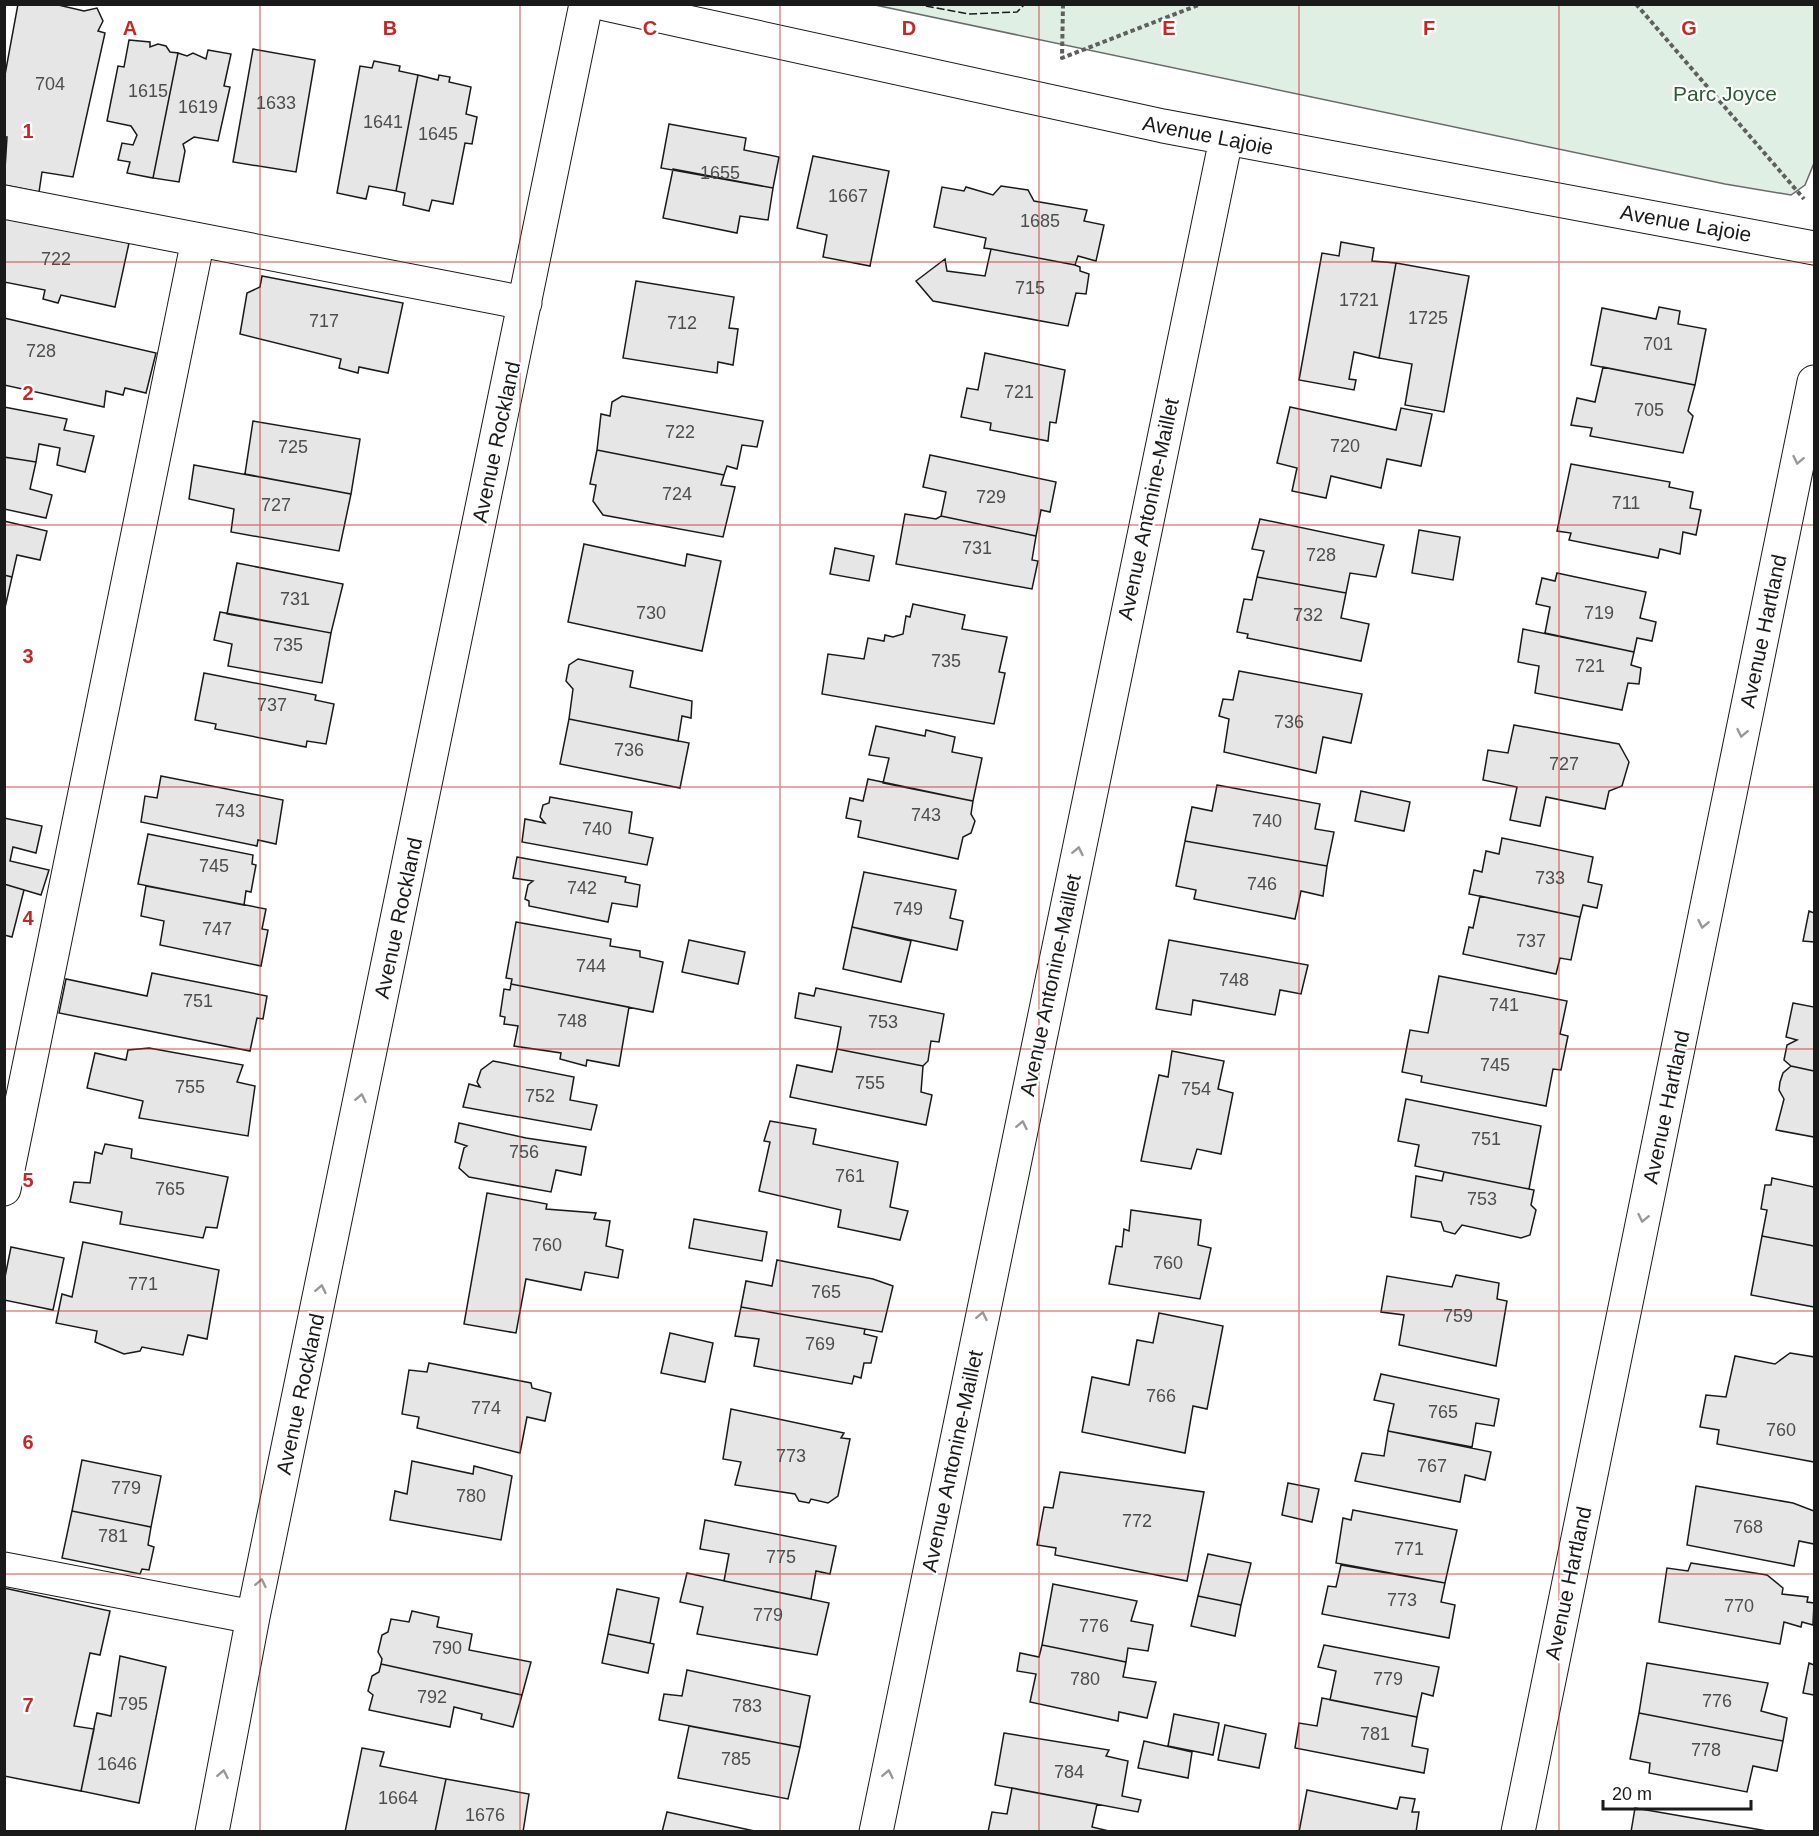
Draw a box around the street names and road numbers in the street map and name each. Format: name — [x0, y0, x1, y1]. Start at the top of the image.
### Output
street label: Avenue Lajoie — [1141, 111, 1275, 159]
street label: Avenue Lajoie — [1619, 200, 1753, 246]
street label: Avenue Rockland — [468, 359, 524, 525]
street label: Avenue Antonine-Maillet — [1113, 396, 1183, 622]
street label: Avenue Hartland — [1736, 552, 1790, 710]
street label: Avenue Rockland — [370, 835, 426, 1001]
street label: Avenue Antonine-Maillet — [1015, 872, 1085, 1098]
street label: Avenue Hartland — [1639, 1028, 1693, 1186]
street label: Avenue Rockland — [272, 1311, 328, 1477]
street label: Avenue Antonine-Maillet — [917, 1348, 987, 1574]
street label: Avenue Hartland — [1541, 1504, 1595, 1662]

